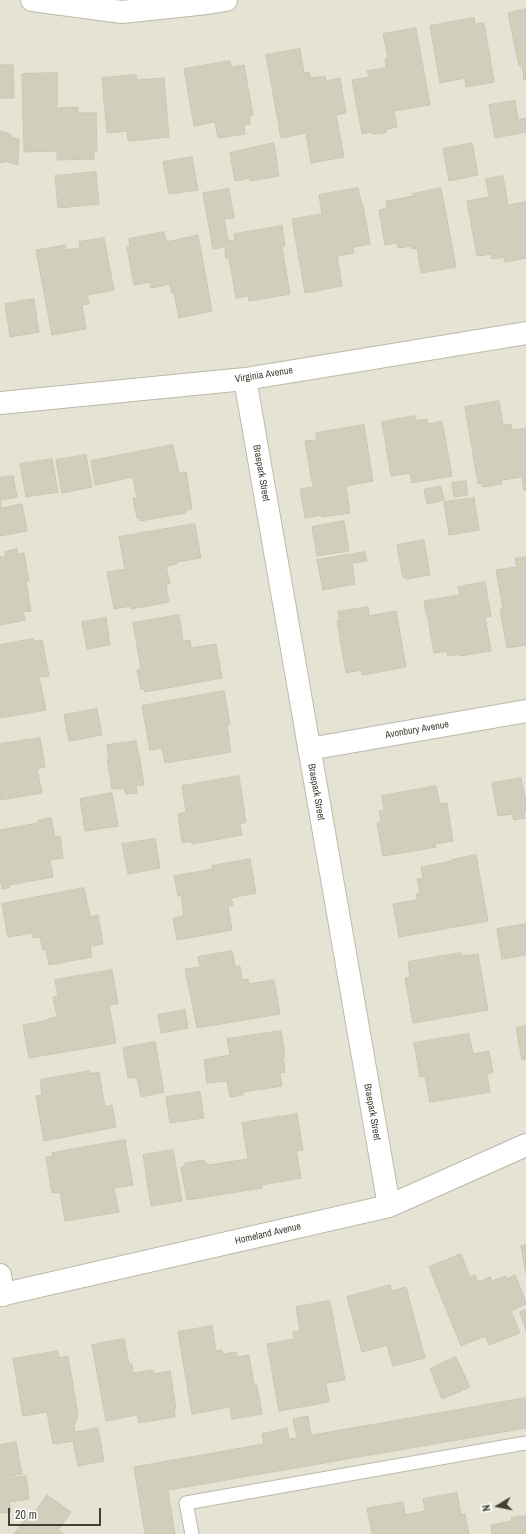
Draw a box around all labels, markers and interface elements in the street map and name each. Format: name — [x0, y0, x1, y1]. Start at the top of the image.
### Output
street label: Virginia Avenue — [234, 364, 294, 386]
street label: Braepark Street — [250, 444, 272, 502]
street label: Avonbury Avenue — [384, 718, 450, 742]
street label: Braepark Street — [305, 763, 327, 821]
street label: Braepark Street — [361, 1083, 383, 1141]
street label: Homeland Avenue — [234, 1221, 302, 1247]
north arrow — [478, 1486, 518, 1526]
scale bar — [10, 1500, 103, 1526]
text: N — [479, 1504, 494, 1513]
text: 20 m — [15, 1507, 37, 1523]

